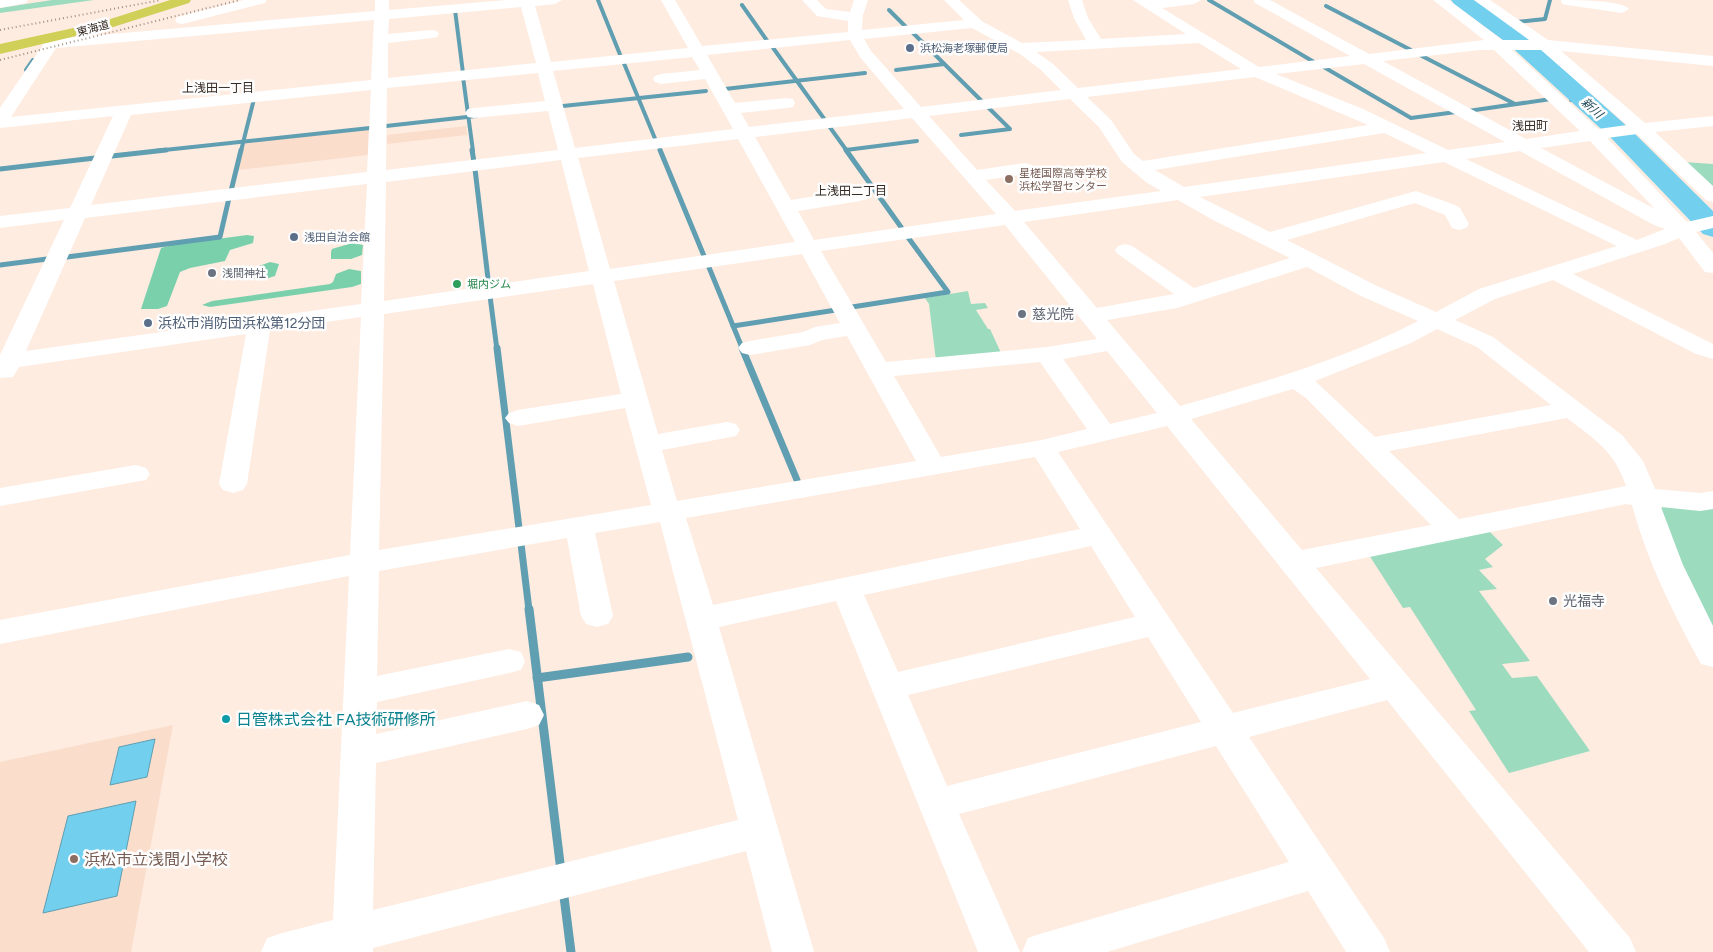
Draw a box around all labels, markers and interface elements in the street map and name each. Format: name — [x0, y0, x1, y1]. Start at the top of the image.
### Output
street label: 東海道 — [76, 18, 111, 39]
marker: 浜松海老塚郵便局 — [904, 42, 916, 54]
place label: 浜松海老塚郵便局 — [920, 42, 1008, 55]
district label: 上浅田一丁目 — [182, 81, 254, 95]
water label: 新川 — [1578, 95, 1607, 123]
district label: 浅田町 — [1512, 119, 1548, 133]
place label: 星槎国際高等学校 浜松学習センター — [1019, 167, 1107, 193]
marker: 星槎国際高等学校 浜松学習センター — [1003, 173, 1015, 185]
district label: 上浅田二丁目 — [815, 184, 887, 198]
marker: 浅田自治会館 — [288, 231, 300, 243]
place label: 浅田自治会館 — [304, 231, 370, 244]
marker: 浅間神社 — [206, 267, 218, 279]
place label: 浅間神社 — [222, 267, 266, 280]
marker: 堀内ジム — [451, 278, 463, 290]
place label: 堀内ジム — [467, 278, 511, 291]
place label: 慈光院 — [1032, 306, 1074, 323]
marker: 慈光院 — [1016, 308, 1028, 320]
place label: 浜松市消防団浜松第12分団 — [158, 315, 326, 332]
marker: 浜松市消防団浜松第12分団 — [142, 317, 154, 329]
place label: 光福寺 — [1563, 593, 1605, 610]
marker: 光福寺 — [1547, 595, 1559, 607]
place label: 日管株式会社 FA技術研修所 — [236, 710, 435, 729]
marker: 日管株式会社 FA技術研修所 — [220, 713, 232, 725]
place label: 浜松市立浅間小学校 — [84, 850, 228, 869]
marker: 浜松市立浅間小学校 — [68, 853, 80, 865]

